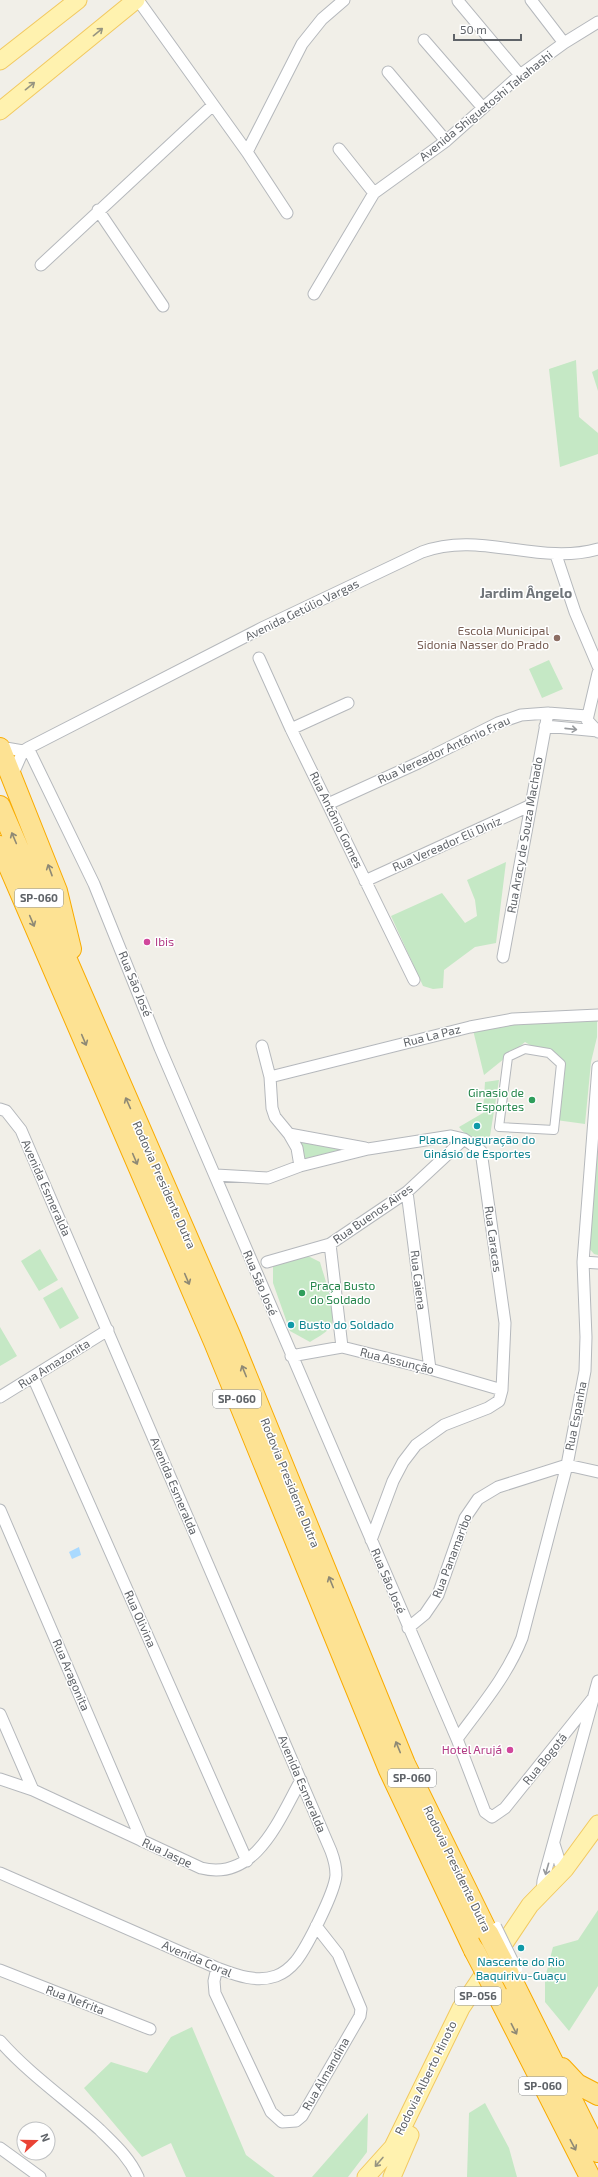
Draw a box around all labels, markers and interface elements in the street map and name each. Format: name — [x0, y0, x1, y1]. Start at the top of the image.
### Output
scale bar — [454, 16, 521, 42]
text: 50 m — [460, 22, 487, 36]
one-way arrow — [93, 28, 104, 37]
street label: Avenida Shiguetoshi Takahashi — [416, 47, 555, 163]
one-way arrow — [25, 82, 36, 91]
street label: Avenida Getúlio Vargas — [242, 575, 361, 643]
district label: Jardim Ângelo — [480, 584, 572, 601]
place label: Escola Municipal Sidonia Nasser do Prado — [417, 623, 549, 651]
marker: Escola Municipal Sidonia Nasser do Prado — [552, 633, 562, 643]
street label: Rua Vereador Antônio Frau — [375, 712, 512, 786]
one-way arrow — [564, 725, 577, 733]
street label: Rua Aracy de Souza Machado — [503, 755, 545, 914]
street label: Rua Antônio Gomes — [307, 769, 366, 870]
street label: Rua Vereador Eli Diniz — [390, 813, 503, 873]
one-way arrow — [9, 832, 17, 844]
one-way arrow — [45, 865, 53, 877]
road number: SP-060 — [15, 889, 63, 907]
one-way arrow — [29, 914, 36, 926]
place label: Ibis — [155, 934, 174, 948]
marker: Ibis — [142, 937, 152, 947]
street label: Rua São José — [116, 949, 155, 1018]
street label: Rua La Paz — [402, 1021, 462, 1049]
one-way arrow — [80, 1034, 88, 1046]
place label: Ginasio de Esportes — [468, 1085, 524, 1113]
marker: Ginasio de Esportes — [527, 1095, 537, 1105]
one-way arrow — [124, 1097, 131, 1109]
street label: Rodovia Presidente Dutra — [130, 1119, 199, 1251]
marker: Placa Inauguração do Ginásio de Esportes — [472, 1121, 482, 1131]
place label: Placa Inauguração do Ginásio de Esportes — [419, 1132, 535, 1160]
street label: Avenida Esmeralda — [19, 1137, 75, 1238]
one-way arrow — [132, 1153, 139, 1165]
street label: Rua Buenos Aires — [330, 1180, 415, 1246]
street label: Rua Caracas — [482, 1205, 506, 1273]
street label: Rua São José — [241, 1248, 281, 1317]
street label: Rua Caiena — [408, 1249, 430, 1310]
one-way arrow — [184, 1272, 191, 1284]
place label: Praça Busto do Soldado — [310, 1278, 376, 1306]
marker: Praça Busto do Soldado — [297, 1288, 307, 1298]
place label: Busto do Soldado — [299, 1317, 394, 1331]
marker: Busto do Soldado — [286, 1320, 296, 1330]
street label: Rua Amazonita — [15, 1336, 92, 1391]
street label: Rua Assunção — [358, 1344, 436, 1377]
one-way arrow — [240, 1366, 248, 1378]
street label: Rua Espanha — [561, 1380, 589, 1452]
road number: SP-060 — [213, 1390, 261, 1408]
street label: Rodovia Presidente Dutra — [259, 1416, 323, 1549]
street label: Avenida Esmeralda — [148, 1435, 202, 1536]
street label: Rua Panamaribo — [429, 1511, 474, 1600]
street label: Rua São José — [369, 1546, 409, 1615]
one-way arrow — [326, 1577, 334, 1589]
street label: Rua Olivina — [122, 1588, 160, 1649]
street label: Rua Aragonita — [50, 1637, 93, 1713]
street label: Rua Bogotá — [519, 1730, 569, 1787]
street label: Avenida Esmeralda — [276, 1733, 330, 1834]
one-way arrow — [394, 1741, 401, 1753]
place label: Hotel Arujá — [442, 1742, 502, 1757]
marker: Hotel Arujá — [505, 1745, 515, 1755]
road number: SP-060 — [388, 1769, 436, 1787]
street label: Rodovia Presidente Dutra — [421, 1803, 495, 1934]
street label: Rua Jaspe — [140, 1834, 195, 1870]
one-way arrow — [543, 1862, 550, 1875]
street label: Avenida Coral — [160, 1937, 235, 1979]
marker: Nascente do Rio Baquirivu-Guaçu — [516, 1943, 526, 1953]
place label: Nascente do Rio Baquirivu-Guaçu — [476, 1954, 566, 1983]
street label: Rua Nefrita — [44, 1981, 107, 2017]
road number: SP-056 — [455, 1987, 501, 2005]
street label: Rodovia Alberto Hinoto — [391, 2018, 459, 2137]
one-way arrow — [511, 2022, 518, 2034]
street label: Rua Almandina — [299, 2035, 352, 2112]
road number: SP-060 — [519, 2077, 567, 2095]
north arrow — [16, 2121, 56, 2161]
text: N — [38, 2131, 53, 2143]
one-way arrow — [569, 2139, 577, 2151]
one-way arrow — [375, 2157, 384, 2167]

